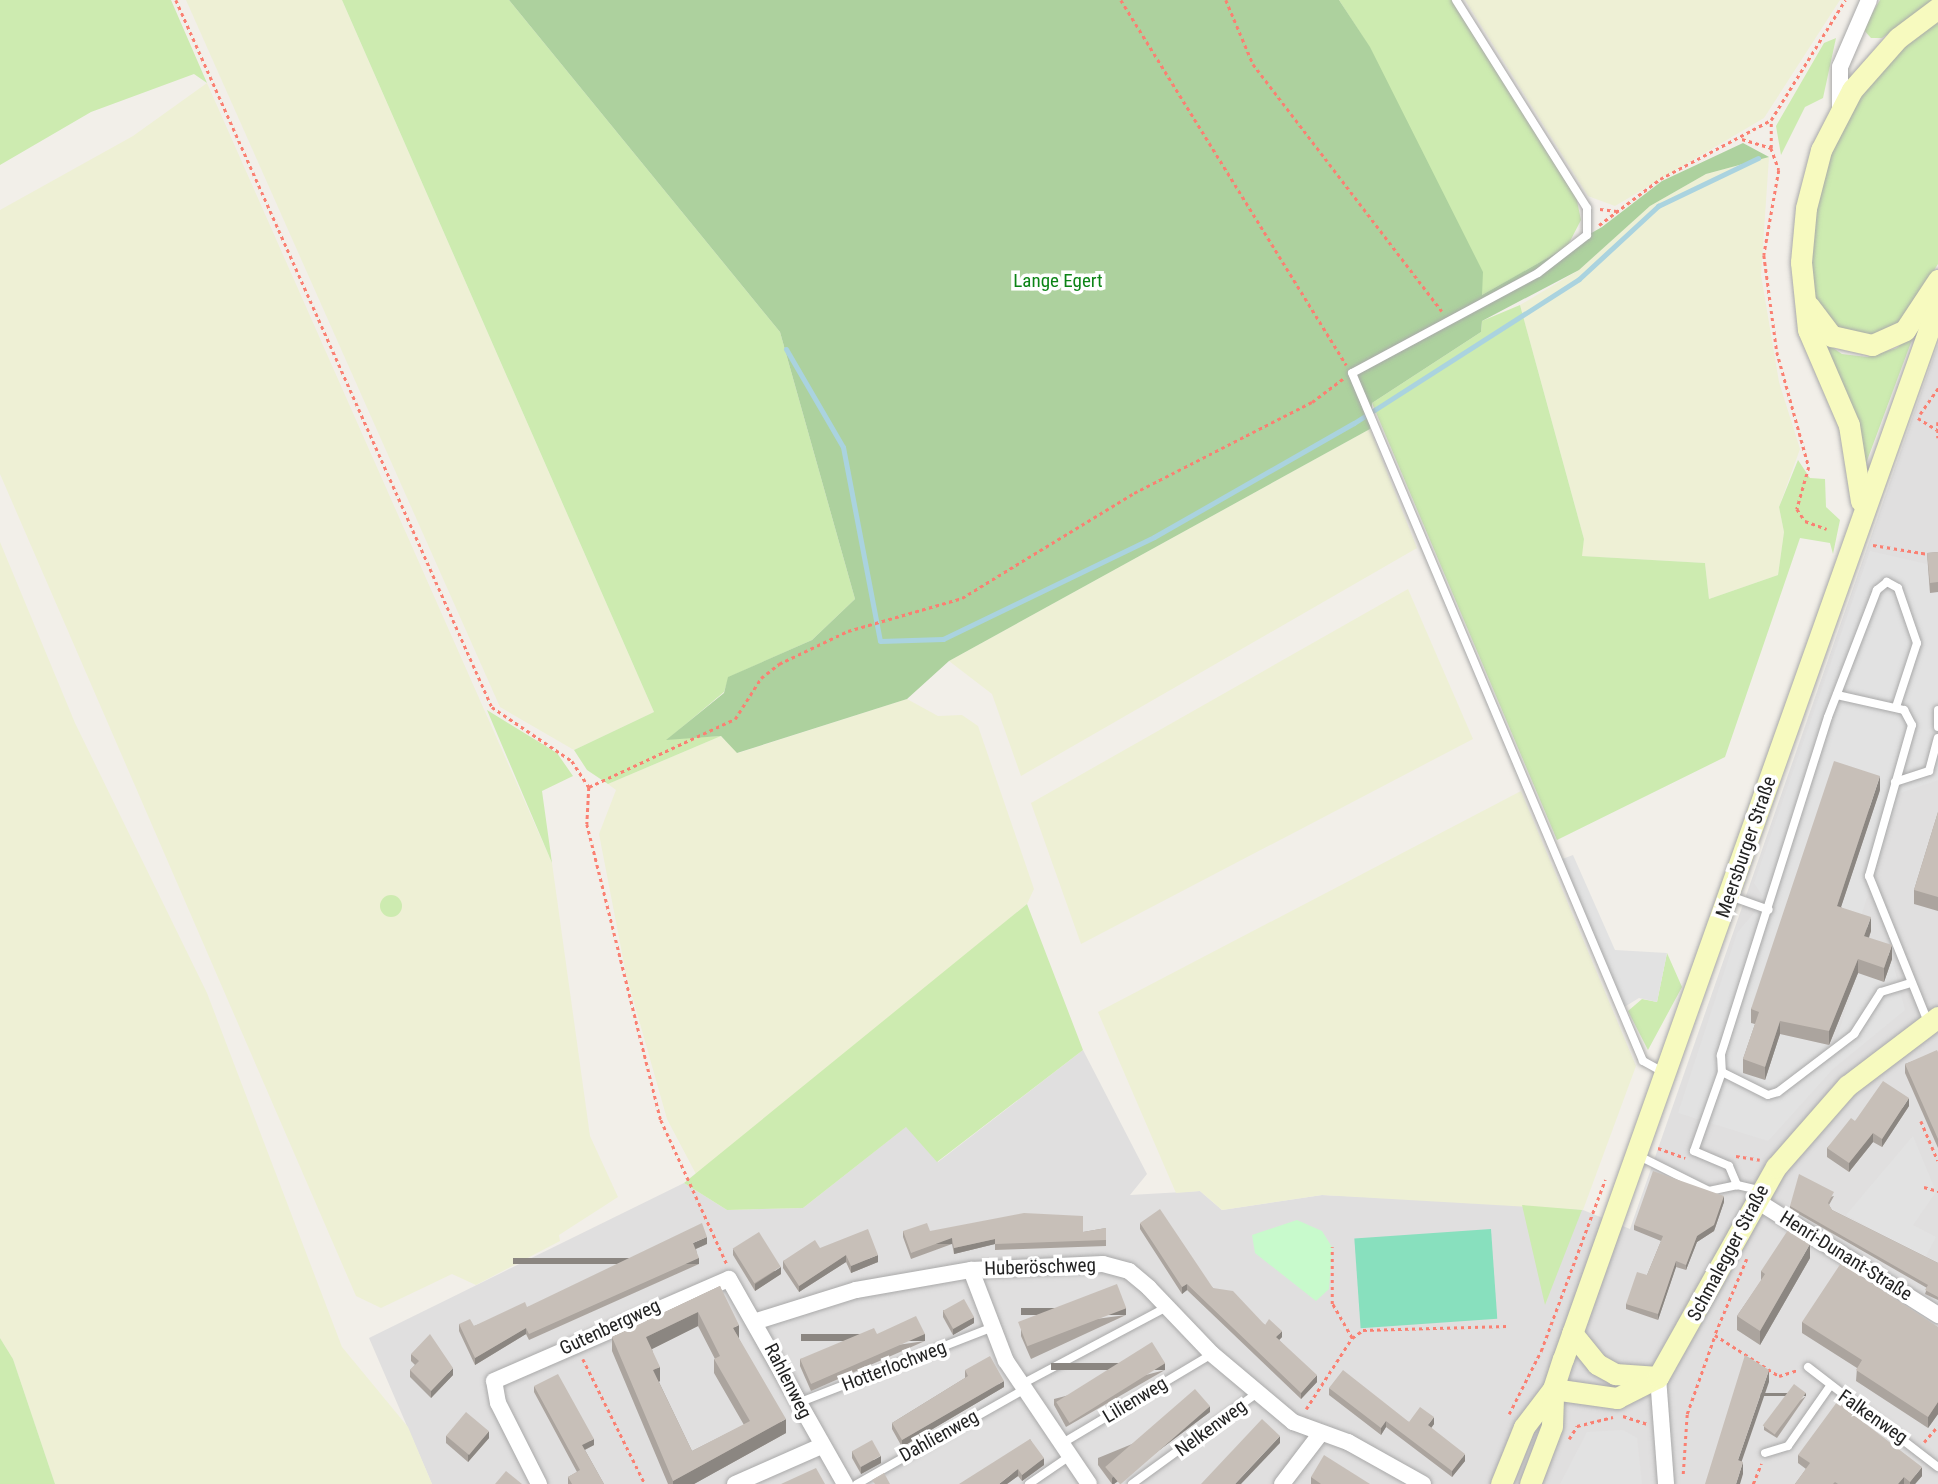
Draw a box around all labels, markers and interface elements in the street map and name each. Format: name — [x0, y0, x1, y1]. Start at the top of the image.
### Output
park label: Lange Egert — [1013, 270, 1103, 292]
street label: Meersburger Straße — [1711, 773, 1781, 921]
street label: Schmalegger Straße — [1682, 1181, 1774, 1325]
street label: Henri-Dunant-Straße — [1776, 1206, 1916, 1306]
street label: Huberöschweg — [984, 1254, 1096, 1280]
street label: Gutenbergweg — [556, 1294, 664, 1360]
street label: Hotterlochweg — [839, 1336, 949, 1396]
street label: Rahlenweg — [759, 1340, 817, 1422]
street label: Lilienweg — [1099, 1372, 1171, 1428]
street label: Falkenweg — [1834, 1385, 1912, 1449]
street label: Nelkenweg — [1171, 1395, 1251, 1461]
street label: Dahlienweg — [896, 1405, 982, 1467]

